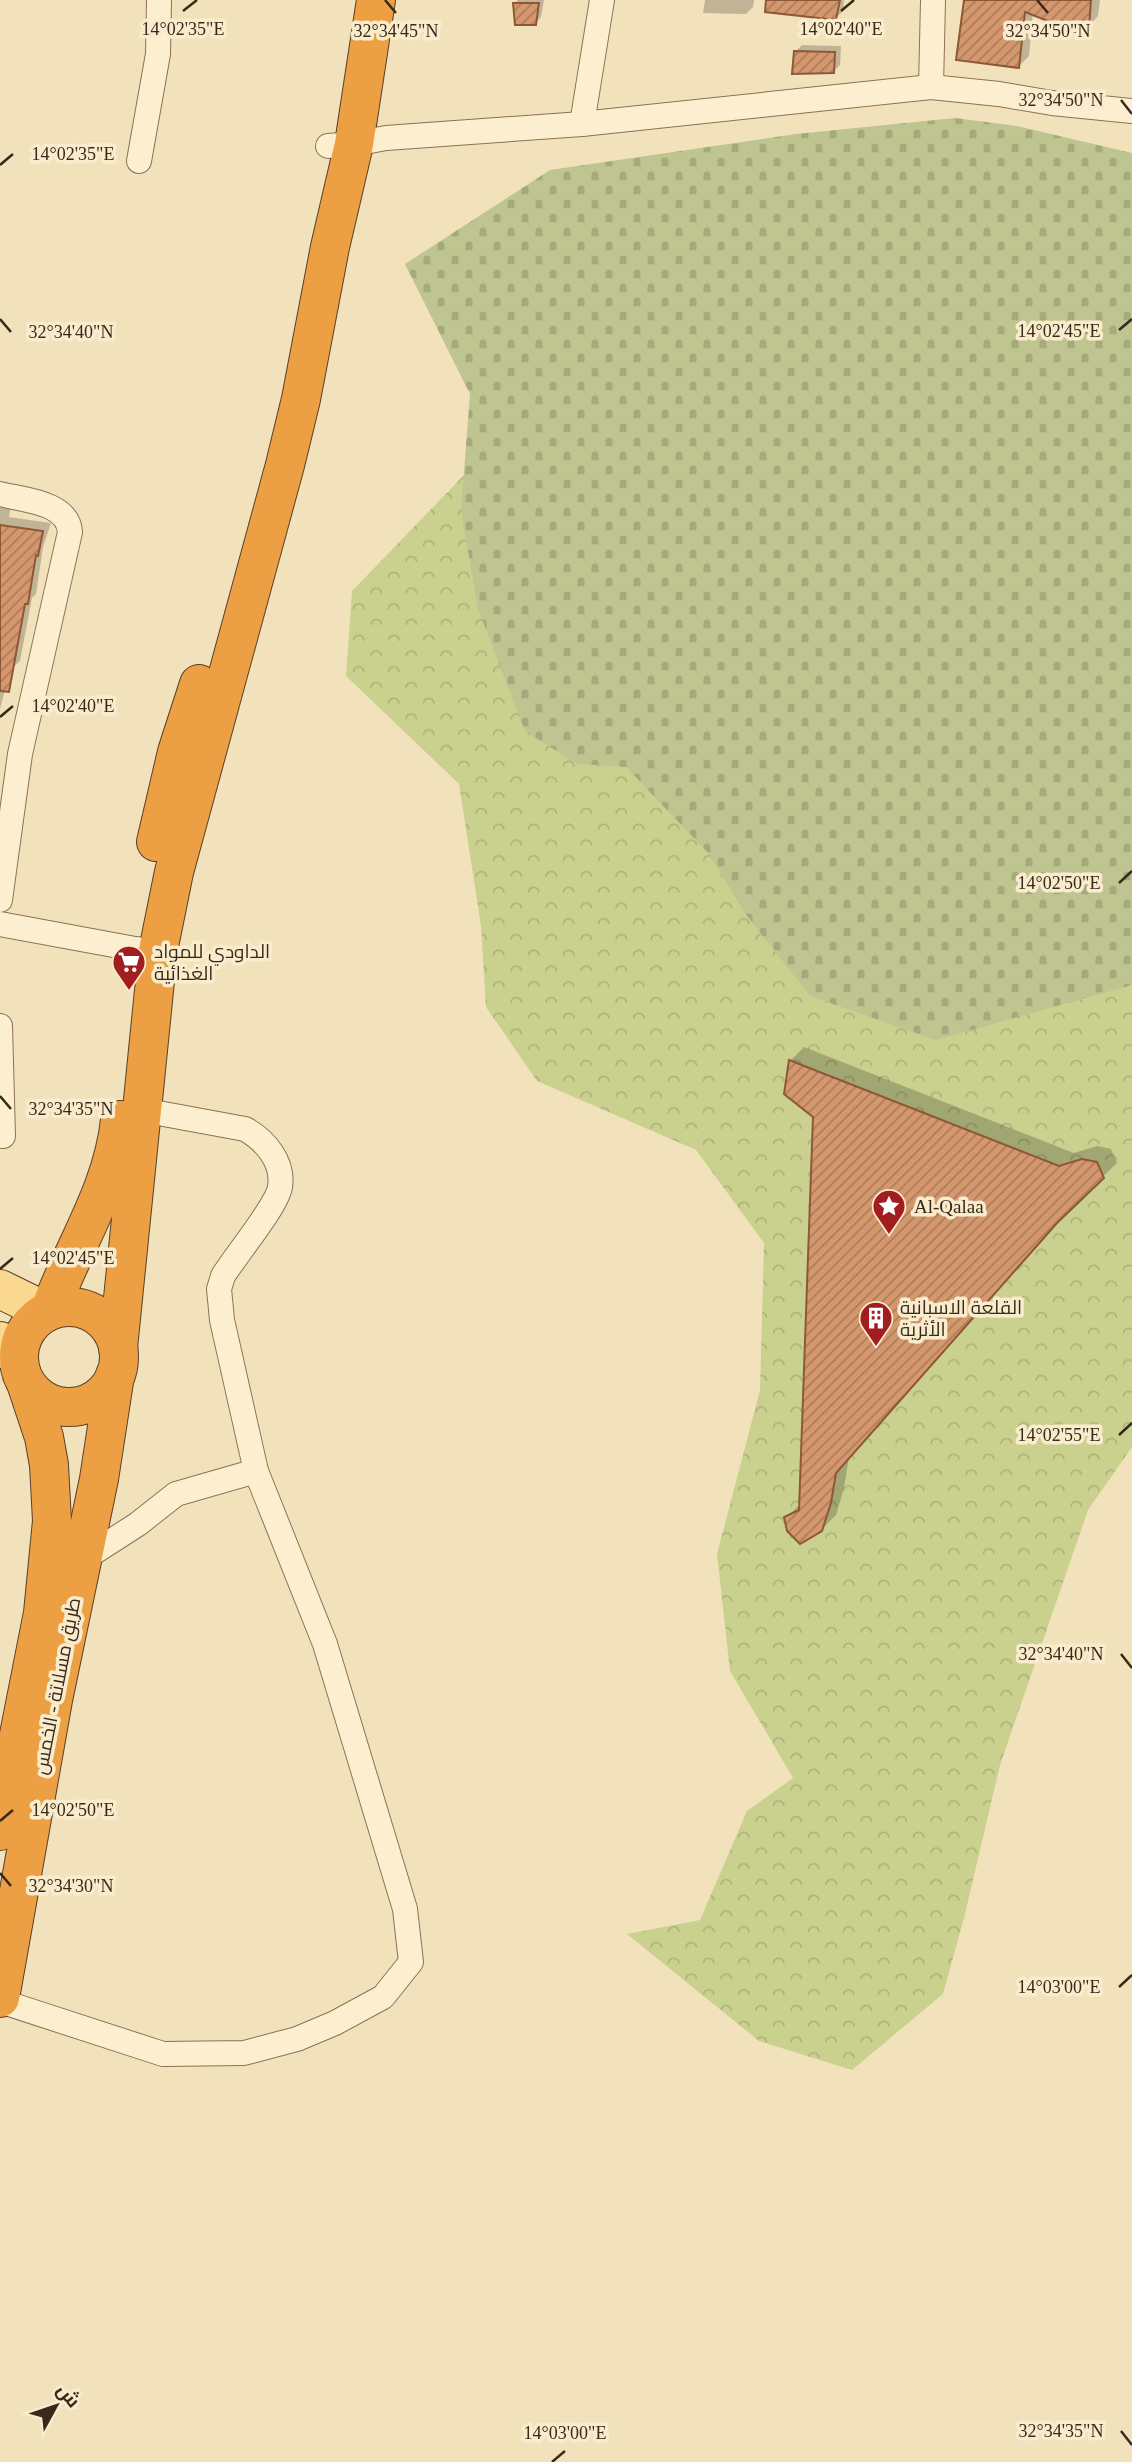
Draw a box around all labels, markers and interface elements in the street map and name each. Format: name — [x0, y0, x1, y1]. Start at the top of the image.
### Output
text: 14°02'35"E — [142, 19, 224, 39]
text: 14°02'40"E — [800, 19, 882, 39]
text: 32°34'45"N — [354, 21, 438, 41]
text: 32°34'50"N — [1006, 21, 1090, 41]
text: 32°34'50"N — [1019, 90, 1103, 110]
text: 14°02'35"E — [32, 144, 114, 164]
text: 14°02'45"E — [1018, 321, 1100, 341]
text: 32°34'40"N — [29, 322, 113, 342]
text: 14°02'40"E — [32, 696, 114, 716]
text: 14°02'50"E — [1018, 873, 1100, 893]
place label: الداودي للمواد الغذائية — [154, 941, 270, 984]
supermarket icon: الداودي للمواد الغذائية — [110, 943, 148, 992]
text: 32°34'35"N — [29, 1099, 113, 1119]
place icon: Al-Qalaa — [870, 1187, 908, 1236]
place label: Al-Qalaa — [914, 1196, 984, 1217]
text: 14°02'45"E — [32, 1248, 114, 1268]
place label: القلعة الاسبانية الأثرية — [900, 1297, 1022, 1341]
building icon: القلعة الاسبانية الأثرية — [857, 1299, 895, 1348]
text: 14°02'55"E — [1018, 1425, 1100, 1445]
street label: طريق مسلاتة - الخمس — [30, 1596, 86, 1777]
text: 32°34'40"N — [1019, 1644, 1103, 1664]
text: 14°02'50"E — [32, 1800, 114, 1820]
text: 32°34'30"N — [29, 1876, 113, 1896]
text: 14°03'00"E — [1018, 1977, 1100, 1997]
north arrow — [21, 2371, 91, 2441]
text: ش — [52, 2379, 85, 2412]
text: 32°34'35"N — [1019, 2421, 1103, 2441]
text: 14°03'00"E — [524, 2423, 606, 2443]

